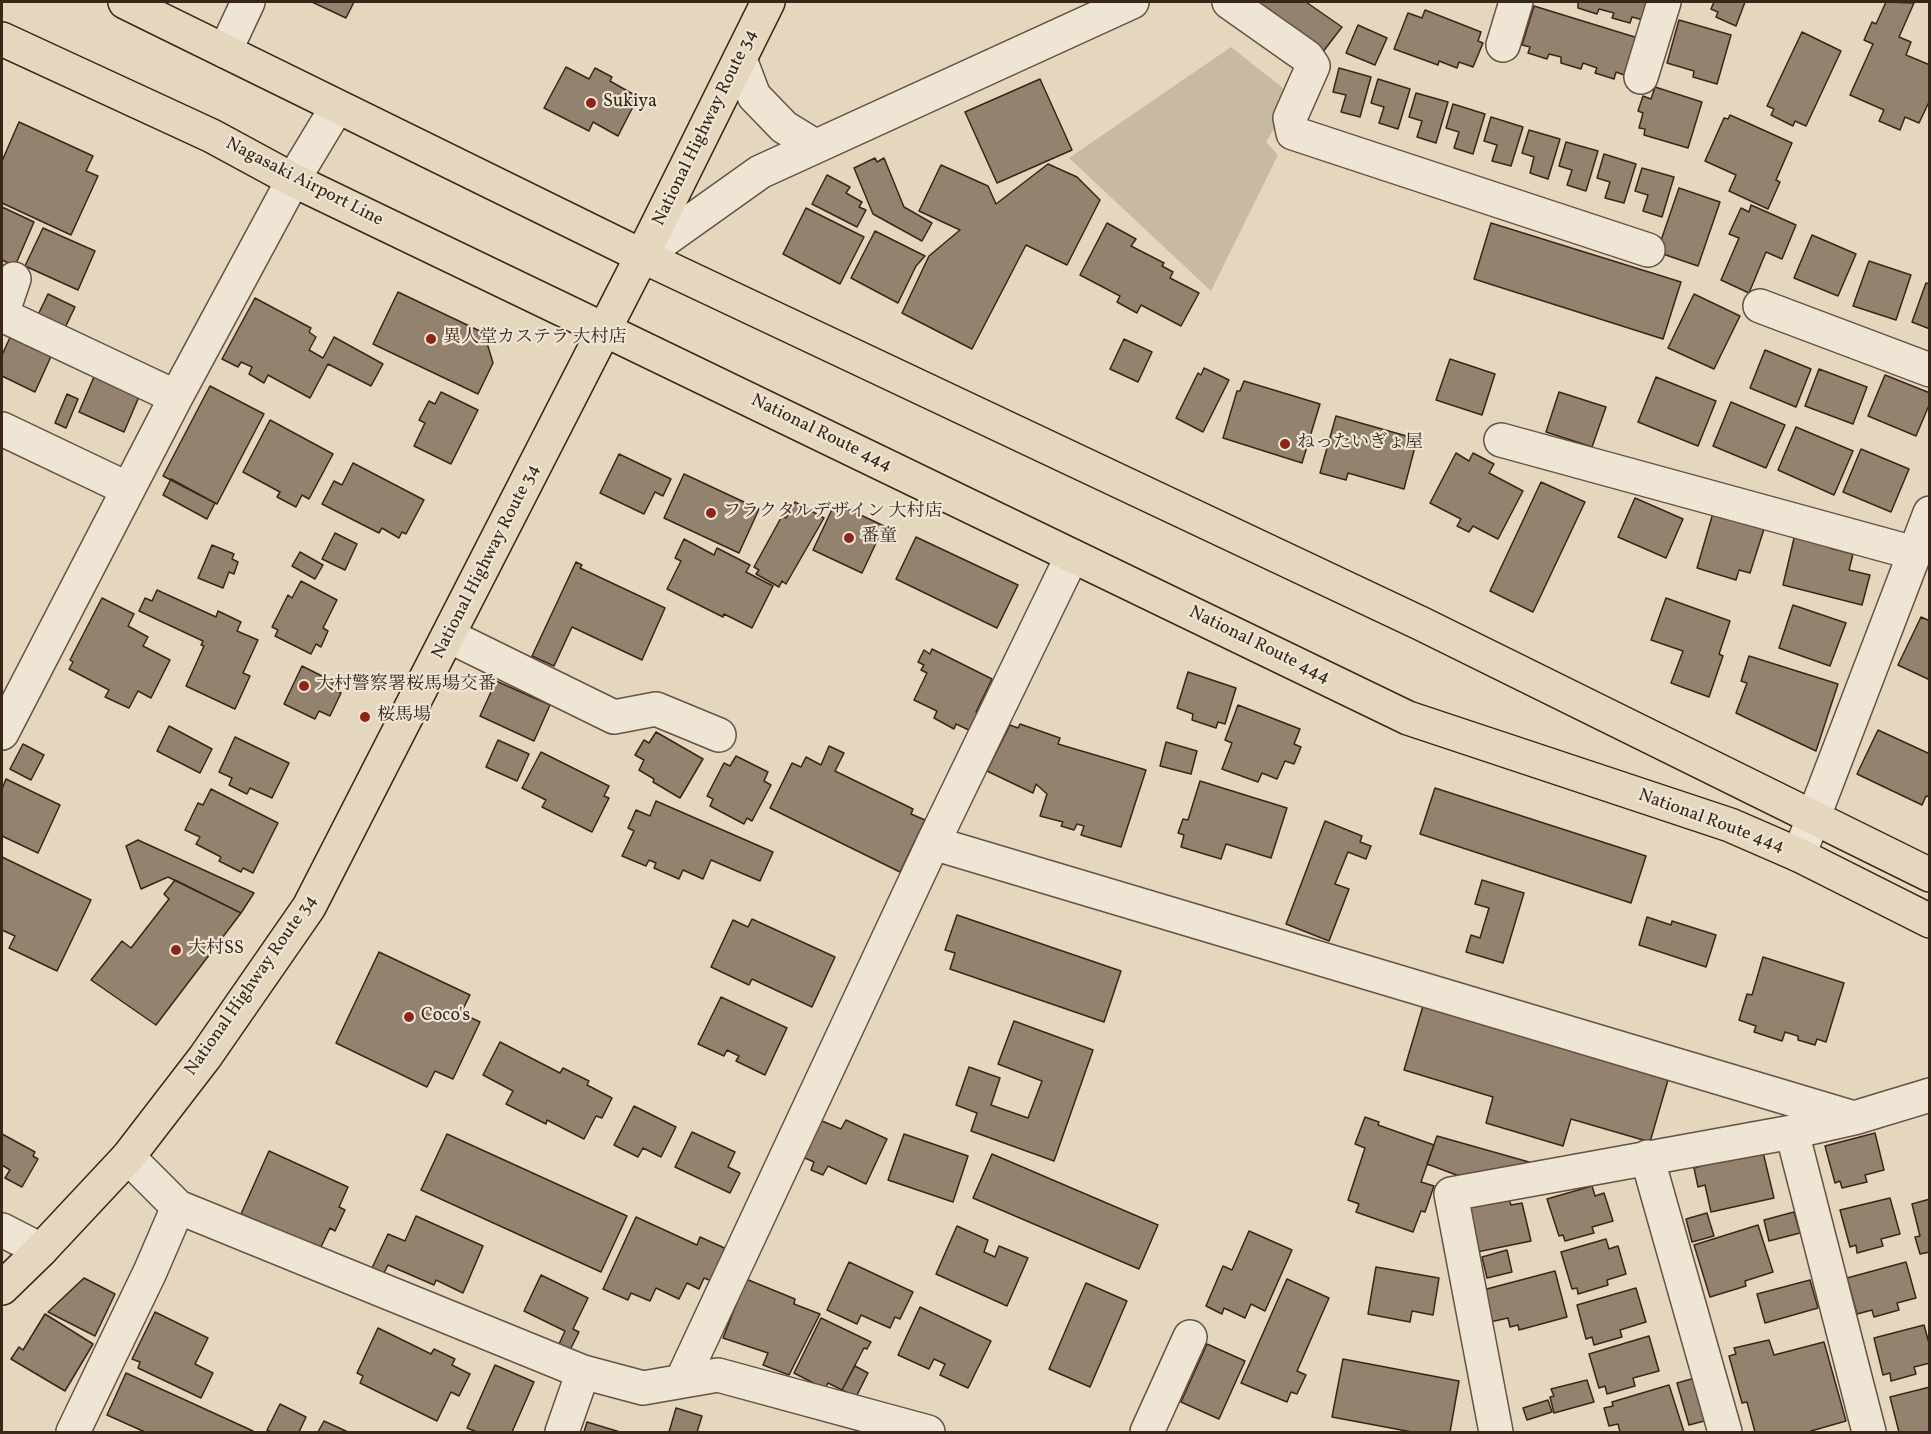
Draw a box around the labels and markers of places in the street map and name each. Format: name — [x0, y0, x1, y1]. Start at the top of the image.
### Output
place label: Sukiya — [603, 92, 657, 114]
marker: Sukiya — [584, 96, 598, 110]
place label: 異人堂カステラ 大村店 — [443, 328, 627, 350]
marker: 異人堂カステラ 大村店 — [424, 332, 438, 346]
place label: ねったいぎょ屋 — [1297, 433, 1423, 455]
marker: ねったいぎょ屋 — [1278, 437, 1292, 451]
place label: フラクタルデザイン 大村店 — [723, 502, 943, 524]
marker: フラクタルデザイン 大村店 — [704, 506, 718, 520]
place label: 番童 — [861, 527, 897, 549]
marker: 番童 — [842, 531, 856, 545]
place label: 大村警察署桜馬場交番 — [316, 675, 496, 697]
marker: 大村警察署桜馬場交番 — [297, 679, 311, 693]
place label: 桜馬場 — [377, 706, 431, 728]
marker: 桜馬場 — [358, 710, 372, 724]
place label: 大村SS — [188, 939, 244, 961]
marker: 大村SS — [169, 943, 183, 957]
place label: Coco's — [421, 1006, 470, 1028]
marker: Coco's — [402, 1010, 416, 1024]

